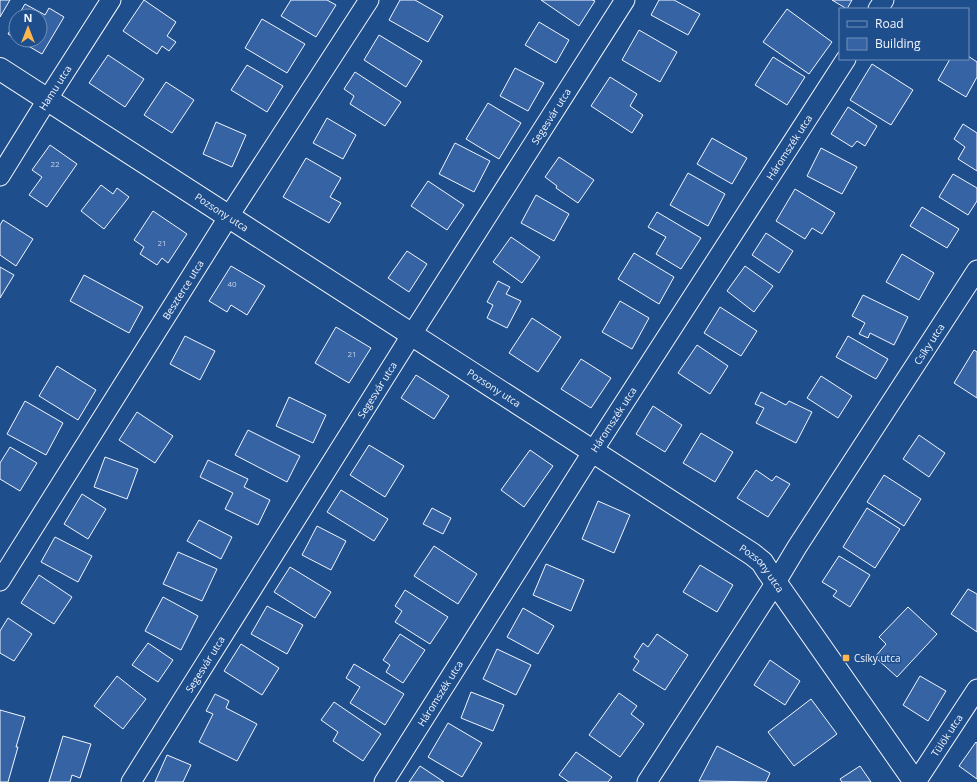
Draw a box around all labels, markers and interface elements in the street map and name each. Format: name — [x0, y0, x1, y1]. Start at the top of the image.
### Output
north arrow — [8, 8, 48, 48]
legend — [839, 8, 969, 60]
text: N — [24, 10, 32, 25]
text: Road — [875, 15, 904, 32]
text: Building — [875, 35, 921, 52]
street label: Hamu utca — [35, 62, 75, 113]
street label: Segesvár utca — [528, 85, 574, 147]
street label: Háromszék utca — [763, 112, 815, 183]
house number: 22 — [50, 158, 60, 169]
street label: Pozsony utca — [192, 190, 251, 235]
house number: 21 — [157, 237, 167, 248]
street label: Beszterce utca — [159, 257, 207, 322]
house number: 40 — [227, 278, 237, 289]
street label: Csíky utca — [910, 321, 948, 367]
house number: 21 — [347, 348, 357, 359]
street label: Segesvár utca — [354, 359, 400, 421]
street label: Pozsony utca — [465, 365, 524, 410]
street label: Háromszék utca — [587, 384, 640, 455]
street label: Pozsony utca — [737, 541, 787, 595]
street label: Segesvár utca — [182, 633, 228, 695]
place label: Csíky utca — [854, 651, 901, 665]
marker: Csíky utca — [841, 653, 851, 663]
street label: Háromszék utca — [414, 658, 466, 729]
street label: Tülök utca — [928, 711, 966, 759]

